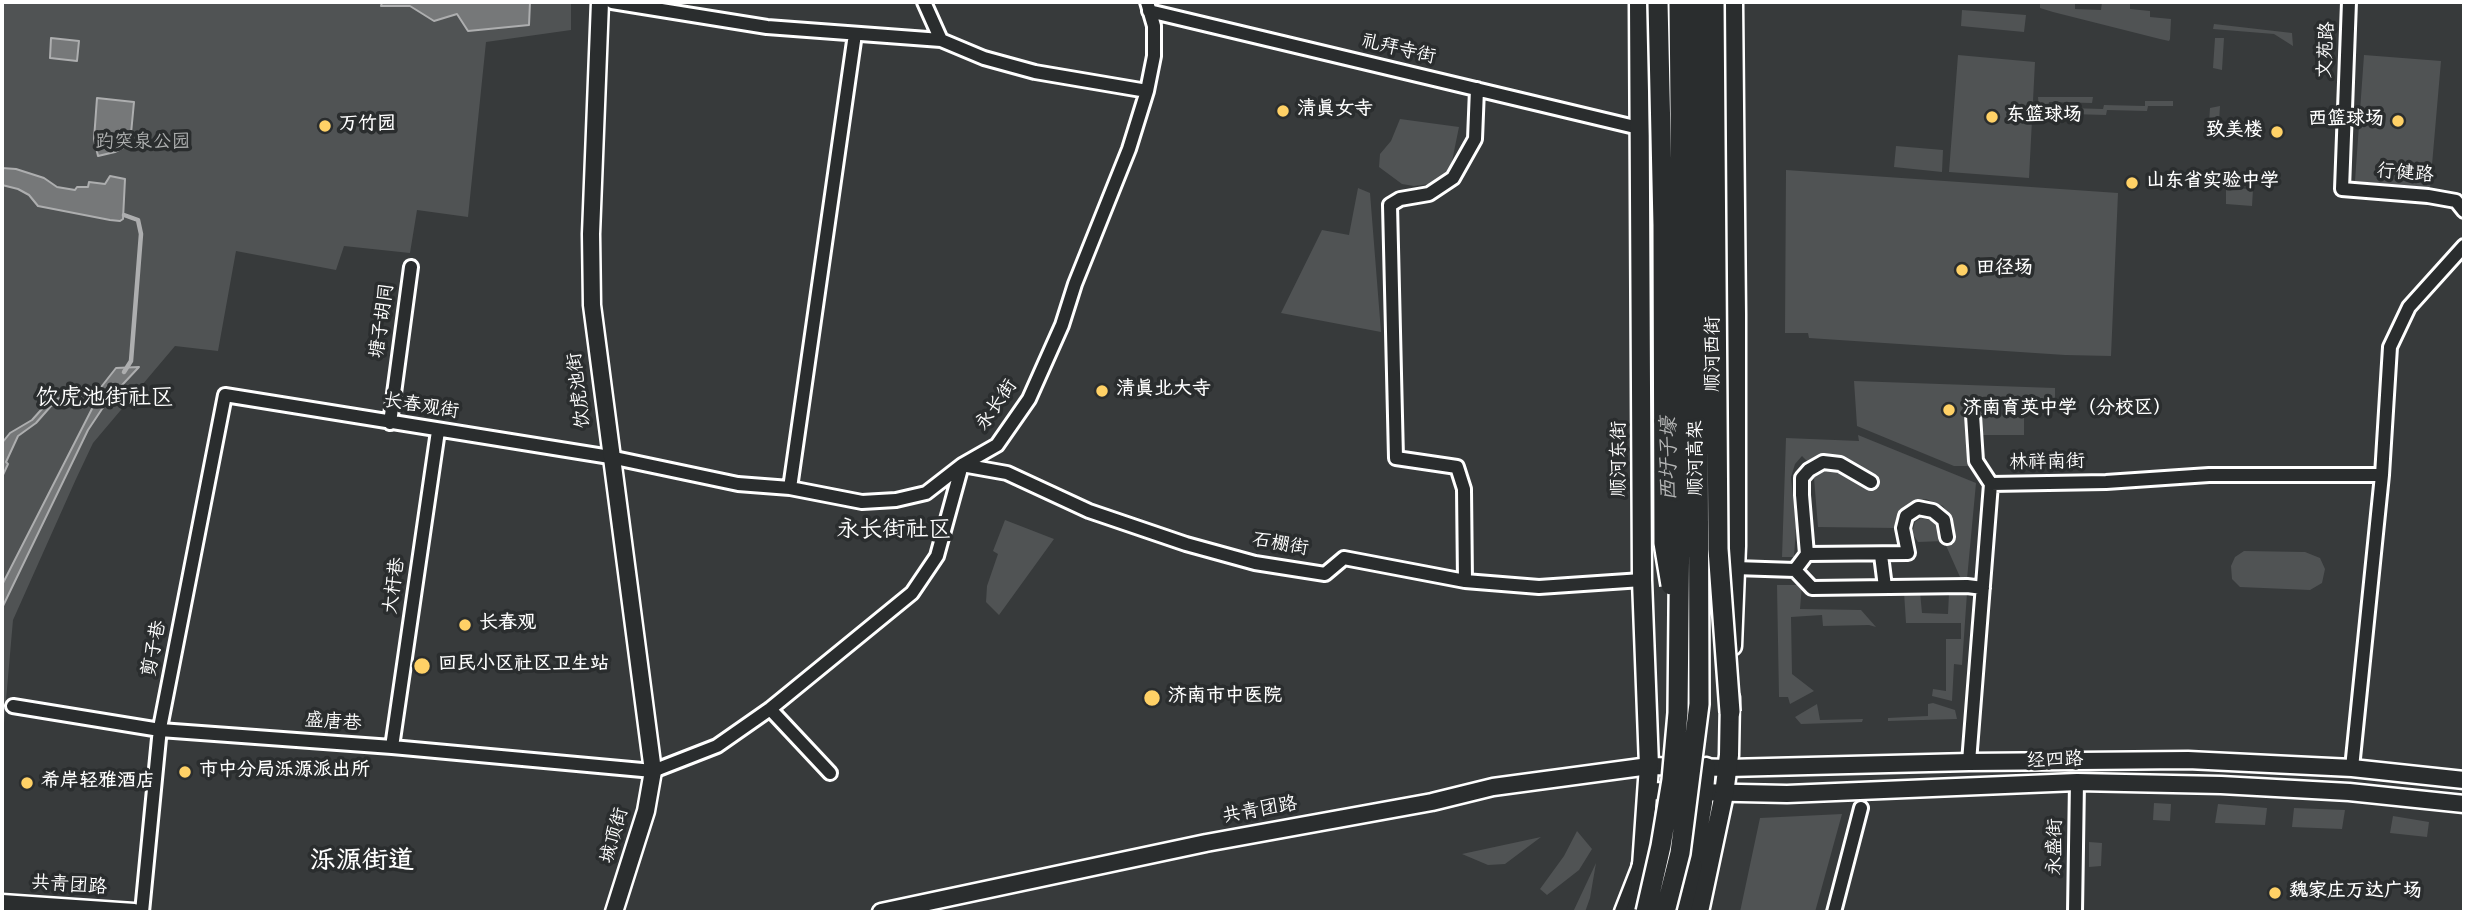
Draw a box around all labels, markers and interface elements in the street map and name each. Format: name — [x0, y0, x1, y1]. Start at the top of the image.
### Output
street label: 文苑路 — [2315, 21, 2341, 79]
street label: 礼拜寺街 — [1358, 31, 1438, 71]
place label: 清真女寺 — [1297, 100, 1373, 122]
marker: 清真女寺 — [1275, 103, 1291, 119]
place label: 东篮球场 — [2006, 106, 2082, 128]
marker: 东篮球场 — [1984, 109, 2000, 125]
place label: 西篮球场 — [2308, 110, 2384, 132]
marker: 西篮球场 — [2390, 113, 2406, 129]
place label: 万竹园 — [339, 115, 396, 137]
marker: 万竹园 — [317, 118, 333, 134]
place label: 致美楼 — [2206, 121, 2263, 143]
marker: 致美楼 — [2269, 124, 2285, 140]
park label: 趵突泉公园 — [96, 133, 190, 155]
street label: 行健路 — [2376, 161, 2434, 189]
place label: 山东省实验中学 — [2146, 172, 2279, 194]
marker: 山东省实验中学 — [2124, 175, 2140, 191]
place label: 田径场 — [1976, 259, 2033, 281]
marker: 田径场 — [1954, 262, 1970, 278]
street label: 塘子胡同 — [367, 282, 401, 360]
street label: 顺河西街 — [1704, 316, 1726, 392]
street label: 饮虎池街 — [565, 351, 597, 429]
street label: 永长街 — [972, 376, 1024, 436]
place label: 清真北大寺 — [1116, 380, 1211, 402]
marker: 清真北大寺 — [1094, 383, 1110, 399]
district label: 饮虎池街社区 — [36, 386, 174, 414]
street label: 长春观街 — [382, 391, 460, 425]
place label: 济南育英中学（分校区） — [1963, 399, 2172, 421]
marker: 济南育英中学（分校区） — [1941, 402, 1957, 418]
water label: 西圩子壕 — [1658, 417, 1684, 501]
street label: 顺河高架 — [1687, 420, 1709, 496]
street label: 顺河东街 — [1610, 421, 1632, 497]
street label: 林祥南街 — [2009, 452, 2085, 476]
district label: 永长街社区 — [837, 518, 951, 546]
street label: 石棚街 — [1250, 530, 1310, 562]
street label: 大杆巷 — [381, 556, 411, 616]
place label: 长春观 — [479, 614, 536, 636]
marker: 长春观 — [457, 617, 473, 633]
street label: 剪子巷 — [139, 619, 173, 679]
place label: 回民小区社区卫生站 — [438, 655, 609, 677]
marker: 回民小区社区卫生站 — [412, 656, 432, 676]
place label: 济南市中医院 — [1168, 687, 1282, 709]
marker: 济南市中医院 — [1142, 688, 1162, 708]
street label: 盛唐巷 — [304, 711, 362, 737]
street label: 经四路 — [2026, 750, 2084, 774]
place label: 市中分局泺源派出所 — [199, 761, 370, 783]
marker: 市中分局泺源派出所 — [177, 764, 193, 780]
place label: 希岸轻雅酒店 — [41, 772, 155, 794]
marker: 希岸轻雅酒店 — [19, 775, 35, 791]
street label: 共青团路 — [1221, 794, 1299, 830]
street label: 城顶街 — [597, 805, 635, 867]
street label: 永盛街 — [2045, 818, 2069, 876]
district label: 泺源街道 — [310, 848, 414, 880]
street label: 共青团路 — [30, 873, 108, 901]
place label: 魏家庄万达广场 — [2289, 882, 2422, 904]
marker: 魏家庄万达广场 — [2267, 885, 2283, 901]

